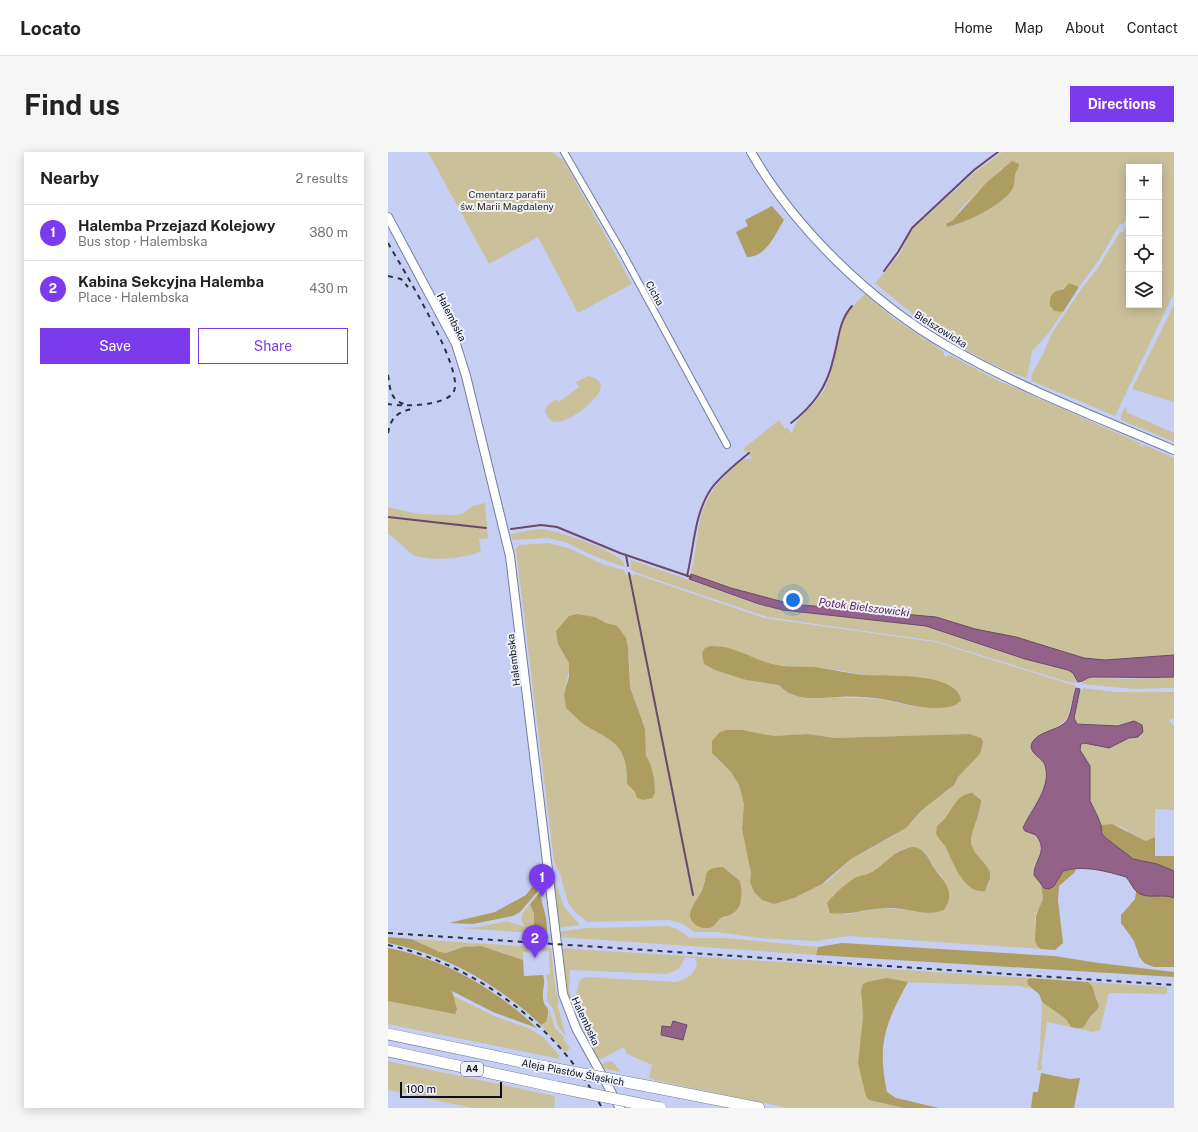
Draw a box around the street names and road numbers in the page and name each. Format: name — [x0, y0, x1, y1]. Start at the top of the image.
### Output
street label: Cicha — [643, 279, 667, 307]
street label: Halembska — [435, 291, 469, 343]
street label: Bielszowicka — [912, 308, 970, 350]
street label: Halembska — [504, 633, 522, 687]
street label: Halembska — [570, 995, 602, 1047]
street label: Aleja Piastów Śląskich — [521, 1056, 626, 1088]
road number: A4 — [461, 1062, 483, 1076]

